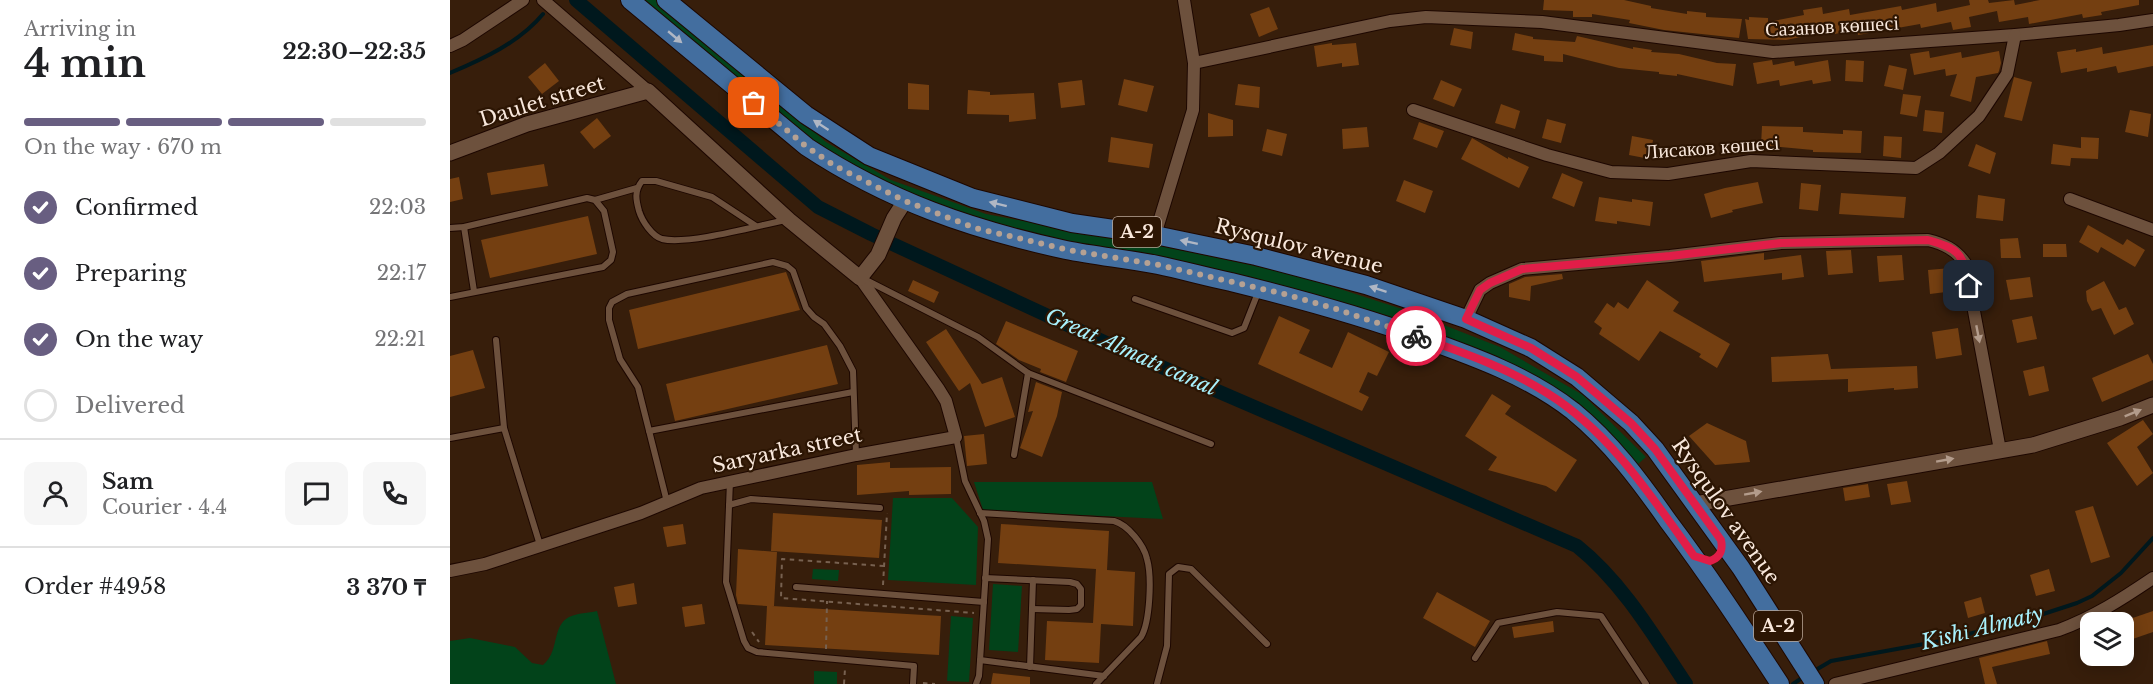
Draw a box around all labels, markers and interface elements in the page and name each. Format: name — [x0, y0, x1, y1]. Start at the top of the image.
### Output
street label: Сазанов көшесі — [1765, 10, 1900, 41]
text: Arriving in — [24, 17, 136, 41]
one-way arrow — [667, 31, 683, 44]
text: 22:30–22:35 — [282, 38, 426, 65]
text: 4 min — [24, 39, 146, 88]
street label: Daulet street — [476, 70, 608, 131]
pin — [728, 77, 779, 128]
icon: bag — [737, 86, 770, 119]
one-way arrow — [813, 120, 829, 131]
street label: Лисаков көшесі — [1644, 130, 1781, 164]
text: On the way · 670 m — [24, 135, 222, 159]
icon: check — [24, 191, 57, 224]
text: Confirmed — [75, 194, 198, 221]
text: 22:03 — [369, 195, 426, 219]
one-way arrow — [989, 199, 1007, 209]
street label: Rysqulov avenue — [1213, 214, 1385, 278]
road number: A-2 — [1113, 217, 1161, 247]
one-way arrow — [1179, 237, 1198, 246]
icon: check — [24, 257, 57, 290]
text: Preparing — [75, 260, 186, 287]
pin — [1943, 260, 1994, 311]
text: 22:17 — [377, 261, 426, 285]
icon: home — [1952, 269, 1985, 302]
one-way arrow — [1369, 284, 1387, 293]
water label: Great Almatı canal — [1041, 302, 1221, 402]
courier — [1386, 306, 1446, 366]
icon: bike — [1400, 320, 1433, 353]
icon: check — [24, 323, 57, 356]
one-way arrow — [1974, 325, 1983, 344]
text: On the way — [75, 326, 203, 353]
text: 22:21 — [374, 327, 426, 351]
text: Delivered — [75, 392, 185, 419]
one-way arrow — [2125, 407, 2143, 417]
street label: Saryarka street — [710, 422, 864, 478]
street label: Rysqulov avenue — [1667, 434, 1785, 588]
one-way arrow — [1935, 455, 1954, 464]
button: person — [24, 462, 87, 525]
button: chat — [285, 462, 348, 525]
button: phone — [363, 462, 426, 525]
text: Sam — [102, 468, 154, 495]
one-way arrow — [1743, 489, 1762, 498]
text: Courier · 4.4 — [102, 495, 227, 519]
text: Order #4958 — [24, 573, 166, 600]
text: 3 370 ₸ — [346, 574, 426, 601]
water label: Kіshі Almaty — [1917, 600, 2046, 656]
road number: A-2 — [1754, 611, 1802, 641]
map controls — [2080, 612, 2134, 666]
button: layers — [2080, 612, 2134, 666]

